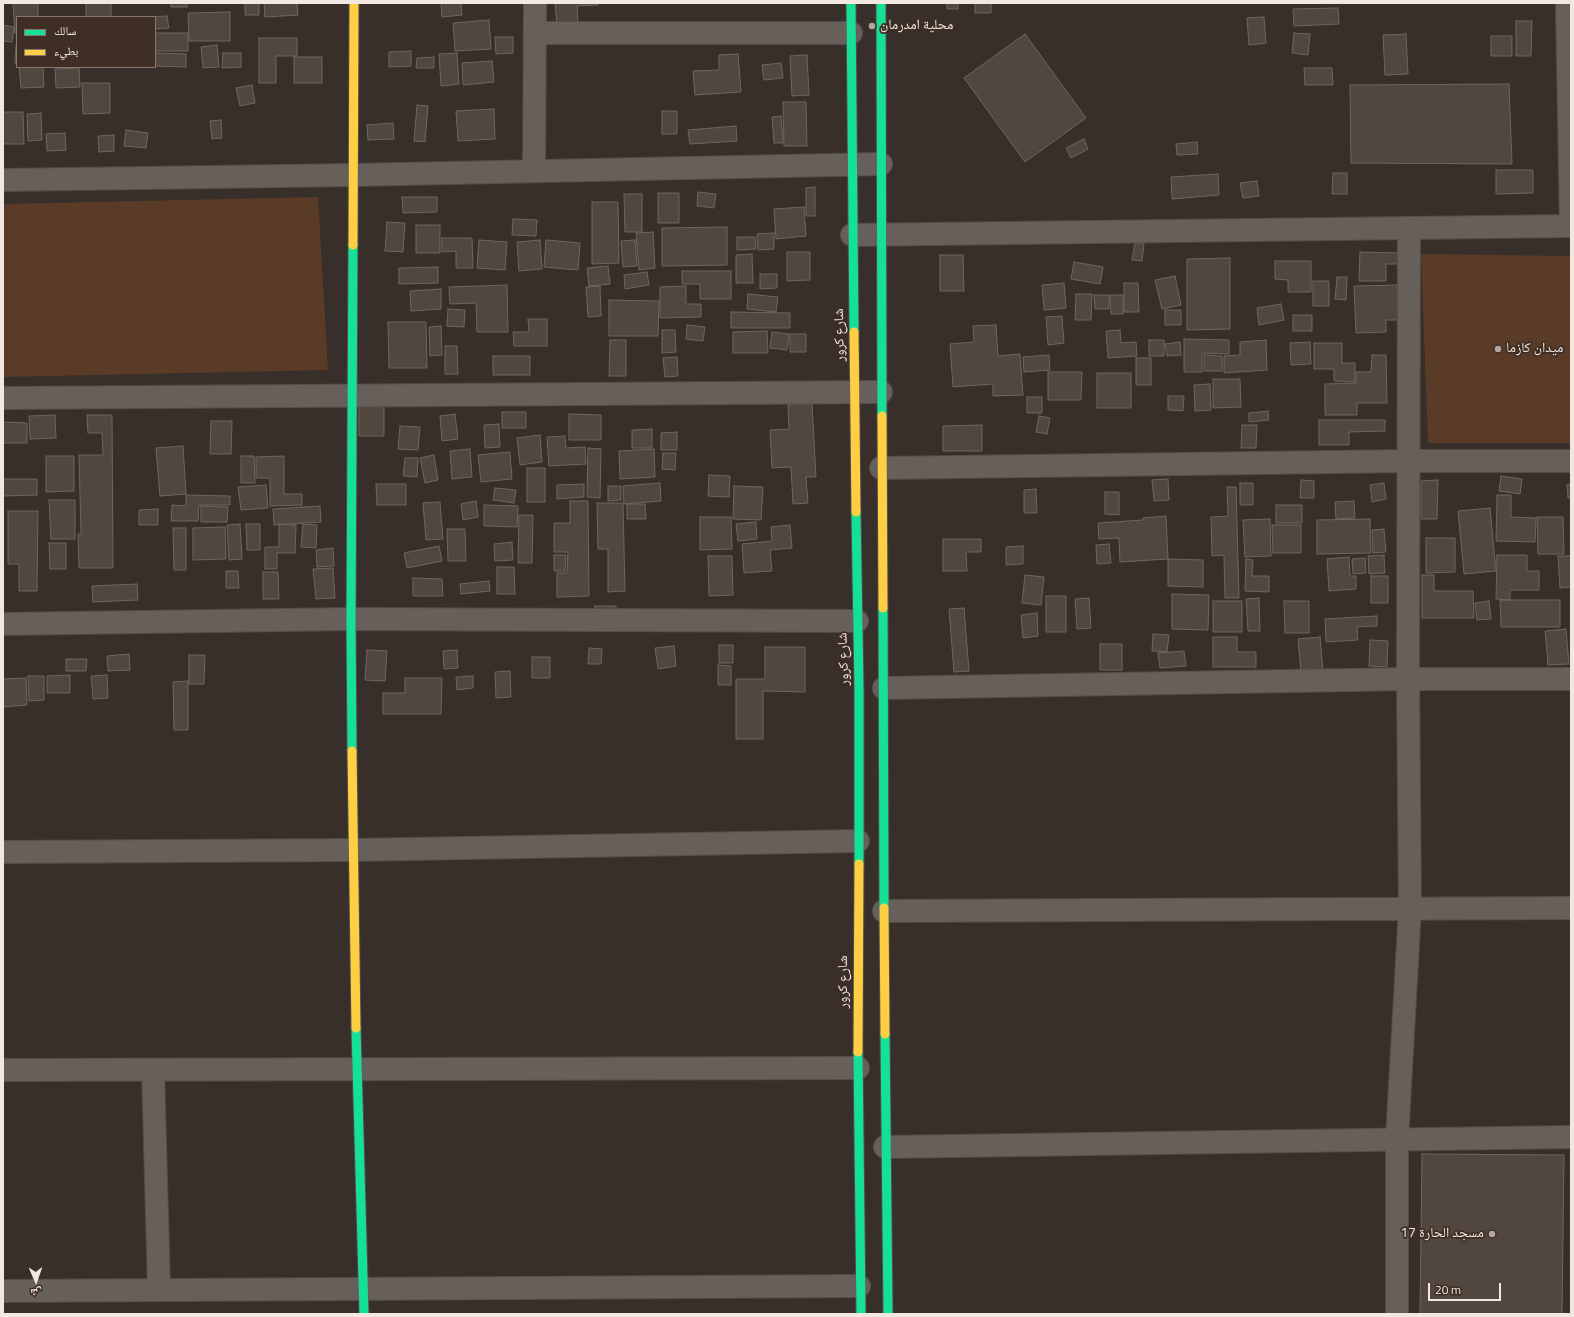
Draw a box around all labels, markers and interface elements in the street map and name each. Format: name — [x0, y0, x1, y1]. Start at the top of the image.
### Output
legend — [16, 16, 156, 68]
place label: محلية امدرمان — [880, 18, 953, 34]
text: سالك — [54, 21, 76, 40]
marker: محلية امدرمان — [867, 21, 877, 31]
text: بطيء — [54, 41, 78, 60]
street label: شارع كرور — [831, 308, 849, 362]
place label: ميدان كازما — [1506, 341, 1563, 357]
marker: ميدان كازما — [1493, 344, 1503, 354]
street label: شارع كرور — [835, 632, 853, 686]
street label: شارع كرور — [836, 955, 852, 1009]
place label: مسجد الحارة 17 — [1400, 1226, 1484, 1242]
marker: مسجد الحارة 17 — [1487, 1229, 1497, 1239]
north arrow — [16, 1261, 56, 1301]
scale bar — [1430, 1275, 1503, 1301]
text: 20 m — [1435, 1280, 1461, 1299]
text: ش — [30, 1285, 43, 1301]

